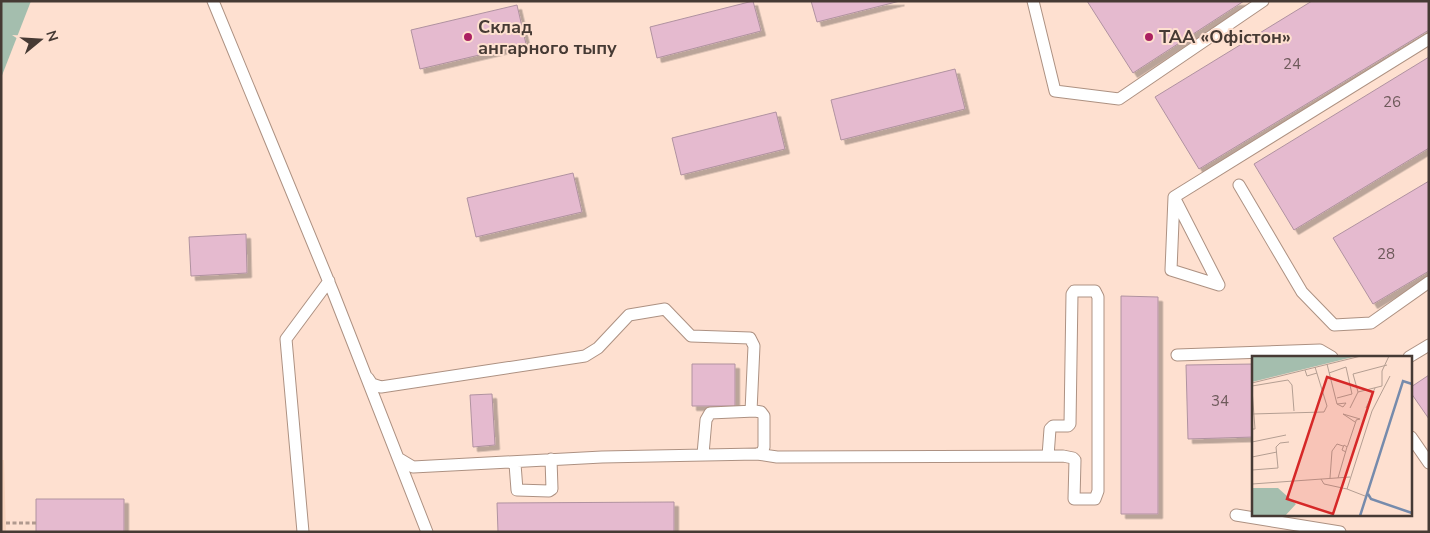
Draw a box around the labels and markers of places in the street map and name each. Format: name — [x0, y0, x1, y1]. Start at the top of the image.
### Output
place label: Склад ангарного тыпу — [478, 15, 617, 60]
place label: ТАА «Офістон» — [1159, 25, 1291, 49]
marker: Склад ангарного тыпу — [462, 31, 474, 43]
marker: ТАА «Офістон» — [1143, 31, 1155, 43]

